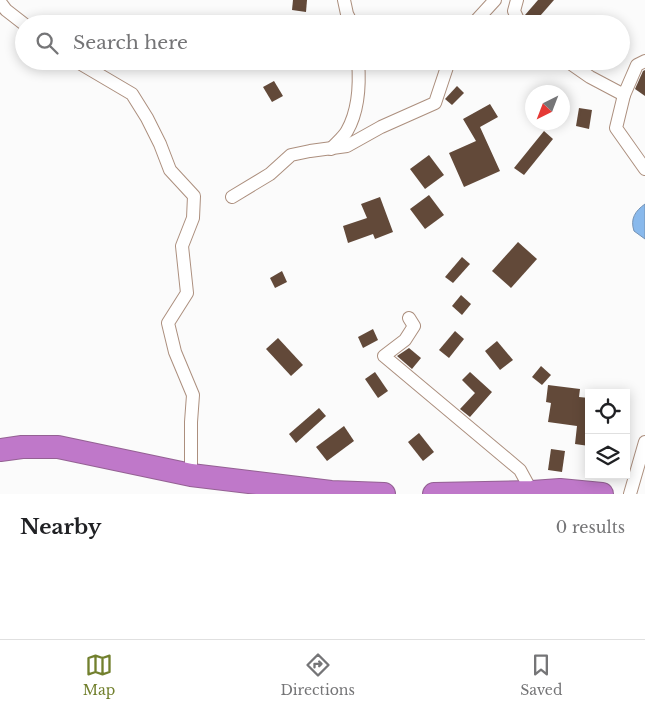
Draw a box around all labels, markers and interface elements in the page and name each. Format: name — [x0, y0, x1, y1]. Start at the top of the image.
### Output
search box — [15, 15, 630, 70]
icon: search — [33, 29, 61, 57]
text: Search here — [73, 31, 188, 54]
north arrow — [525, 85, 570, 130]
map controls — [585, 389, 630, 479]
button: locate — [585, 389, 630, 434]
button: layers — [585, 434, 630, 479]
text: Nearby — [20, 514, 101, 540]
text: 0 results — [556, 517, 625, 537]
tab: Map — [83, 651, 115, 699]
tab: Directions — [280, 651, 355, 699]
tab: Saved — [520, 651, 562, 699]

